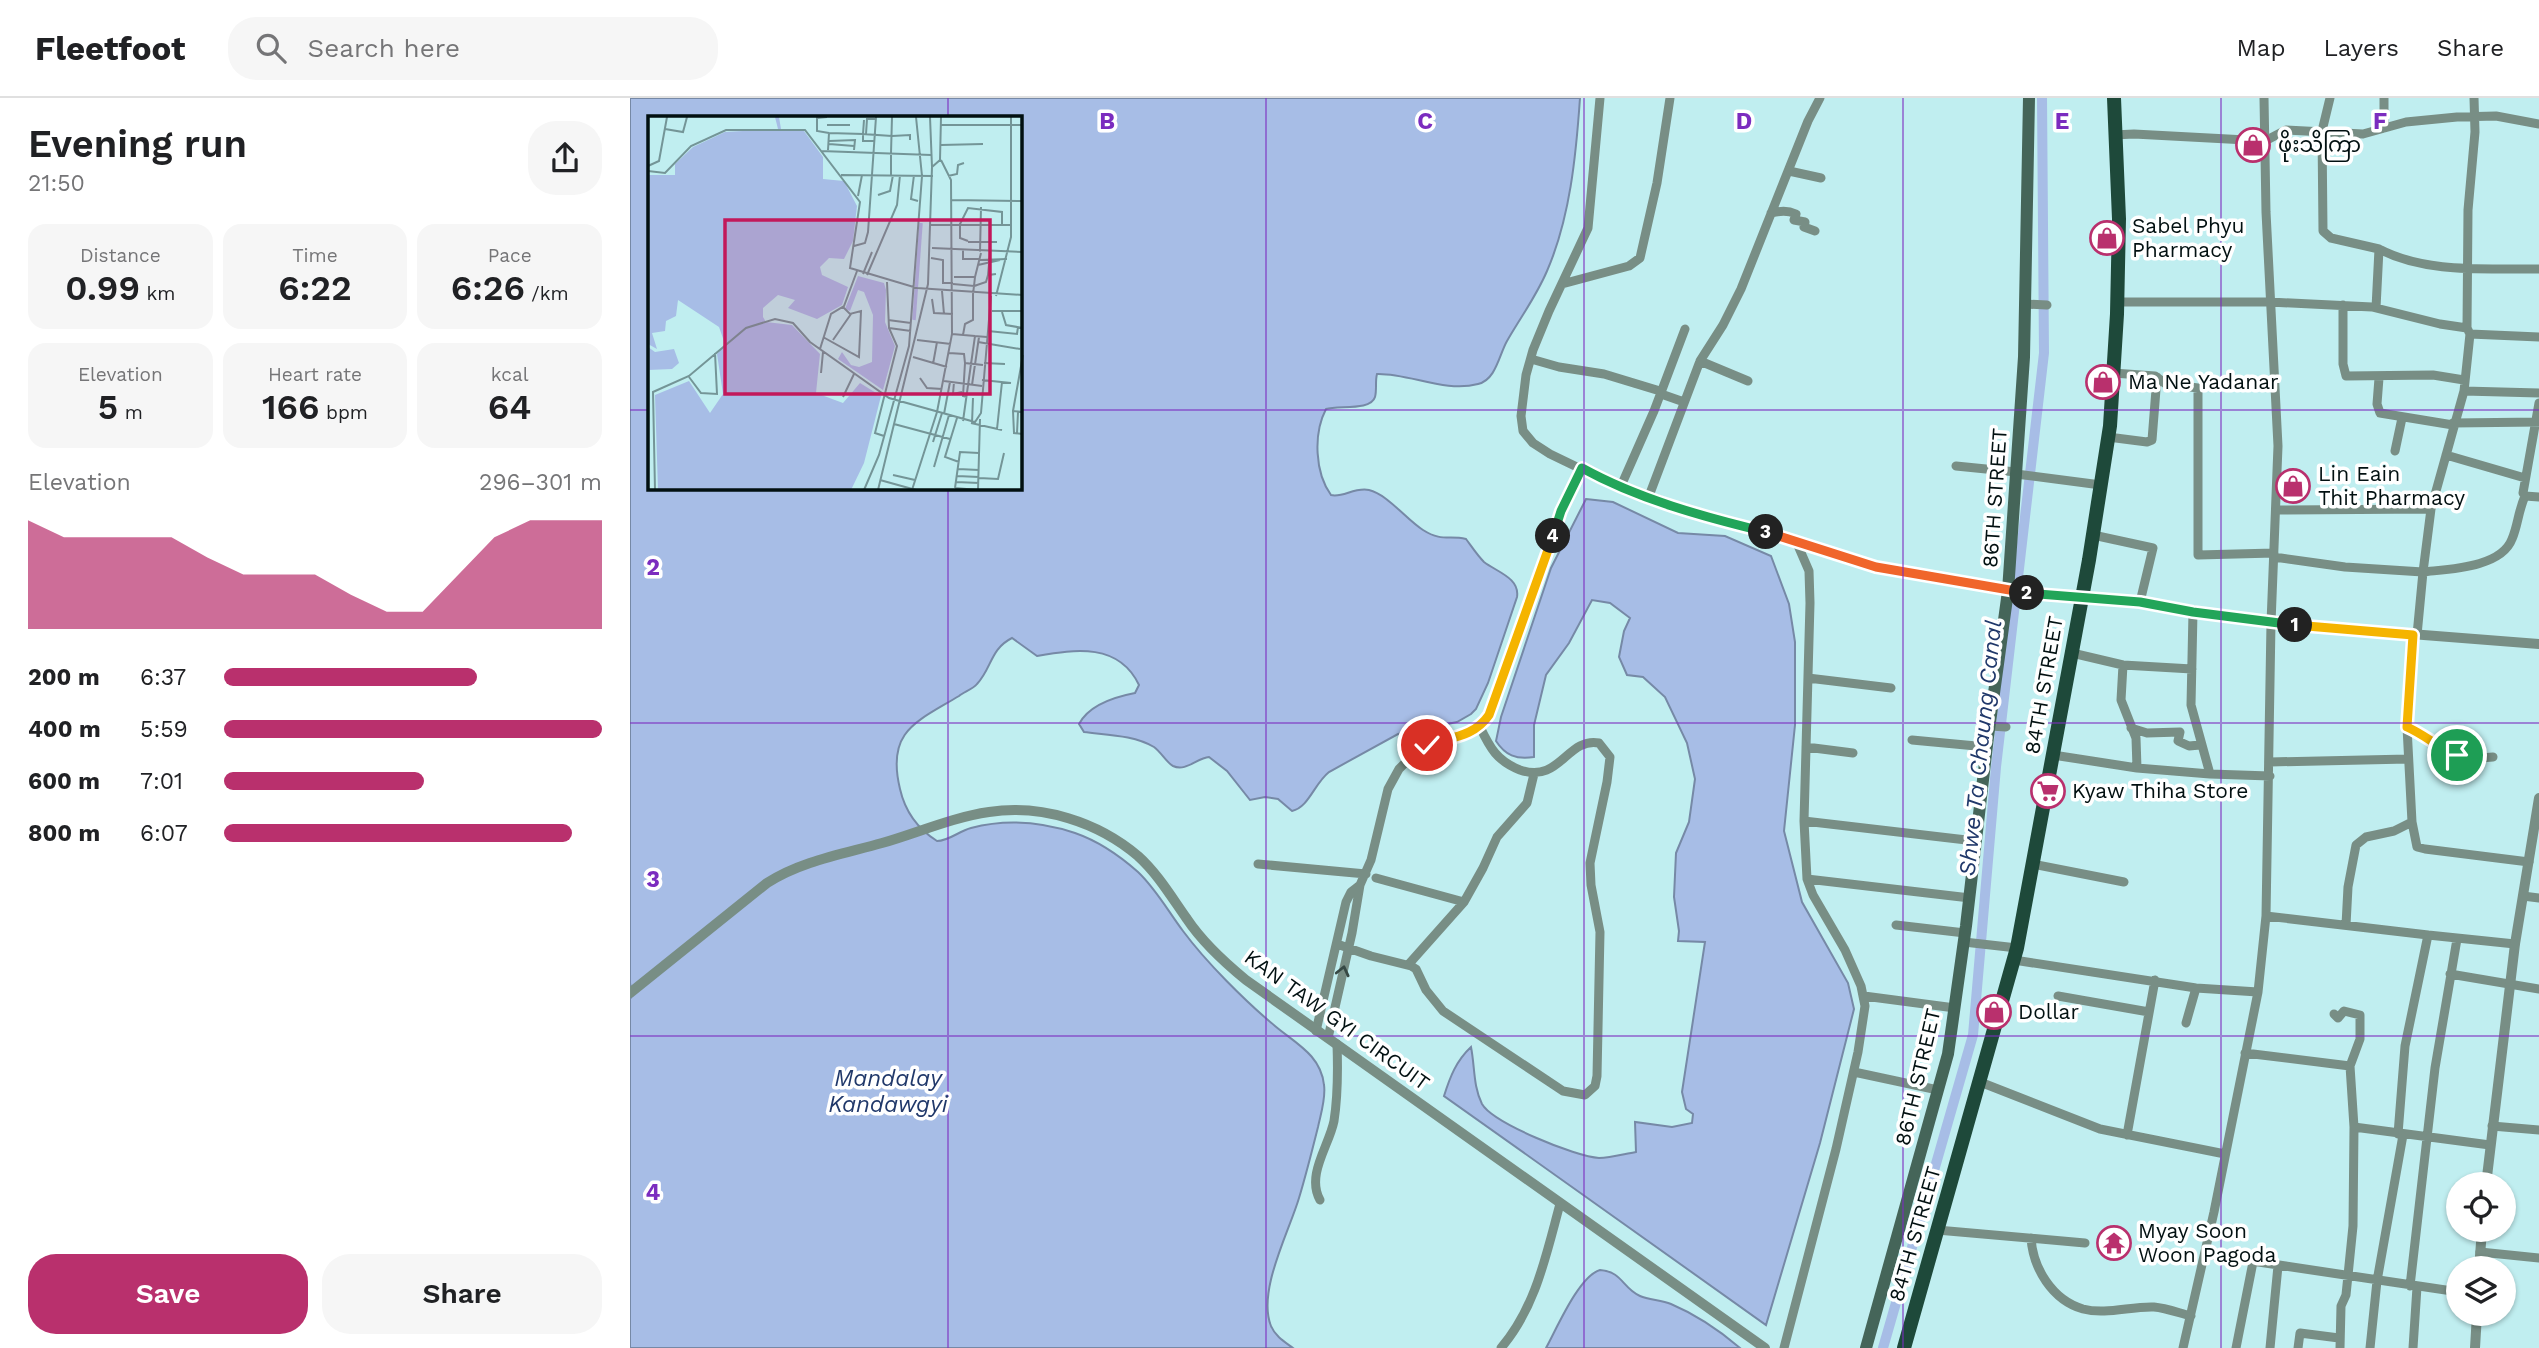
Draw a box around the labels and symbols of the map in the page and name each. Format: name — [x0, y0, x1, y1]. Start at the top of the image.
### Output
text: B — [1099, 108, 1115, 135]
text: C — [1417, 108, 1433, 135]
text: D — [1736, 108, 1752, 135]
text: E — [2055, 108, 2069, 135]
text: F — [2373, 108, 2387, 135]
inset map — [648, 116, 1022, 490]
shop icon: ဖိုးသိကြာ — [2234, 126, 2272, 164]
place label: ဖိုးသိကြာ — [2278, 129, 2361, 162]
place label: Sabel Phyu Pharmacy — [2132, 213, 2245, 262]
shop icon: Sabel Phyu Pharmacy — [2088, 219, 2126, 257]
shop icon: Ma Ne Yadanar — [2084, 363, 2122, 401]
place label: Ma Ne Yadanar — [2128, 369, 2279, 394]
street label: 86TH STREET — [1977, 427, 2012, 569]
place label: Lin Eain Thit Pharmacy — [2318, 461, 2465, 510]
shop icon: Lin Eain Thit Pharmacy — [2274, 467, 2312, 505]
pin: 3 — [1748, 514, 1784, 550]
pin: 4 — [1536, 518, 1570, 554]
text: 2 — [646, 554, 660, 581]
pin: 2 — [2010, 575, 2044, 610]
pin: 1 — [2278, 608, 2312, 642]
street label: 84TH STREET — [2019, 614, 2068, 756]
water label: Shwe Ta Chaung Canal — [1954, 619, 2007, 877]
pin — [1397, 715, 1457, 775]
pin — [2427, 725, 2487, 785]
supermarket icon: Kyaw Thiha Store — [2029, 772, 2067, 810]
place label: Kyaw Thiha Store — [2072, 778, 2248, 803]
text: 3 — [646, 866, 660, 893]
street label: KAN TAW GYI CIRCUIT — [1240, 944, 1435, 1095]
one-way arrow — [1334, 965, 1349, 977]
shop icon: Dollar — [1975, 993, 2013, 1031]
place label: Dollar — [2018, 999, 2079, 1024]
street label: 86TH STREET — [1890, 1006, 1945, 1148]
water label: Mandalay Kandawgyi — [828, 1065, 949, 1118]
street label: 84TH STREET — [1883, 1163, 1946, 1304]
text: 4 — [646, 1179, 661, 1206]
place label: Myay Soon Woon Pagoda — [2138, 1218, 2276, 1267]
temple icon: Myay Soon Woon Pagoda — [2095, 1224, 2133, 1262]

